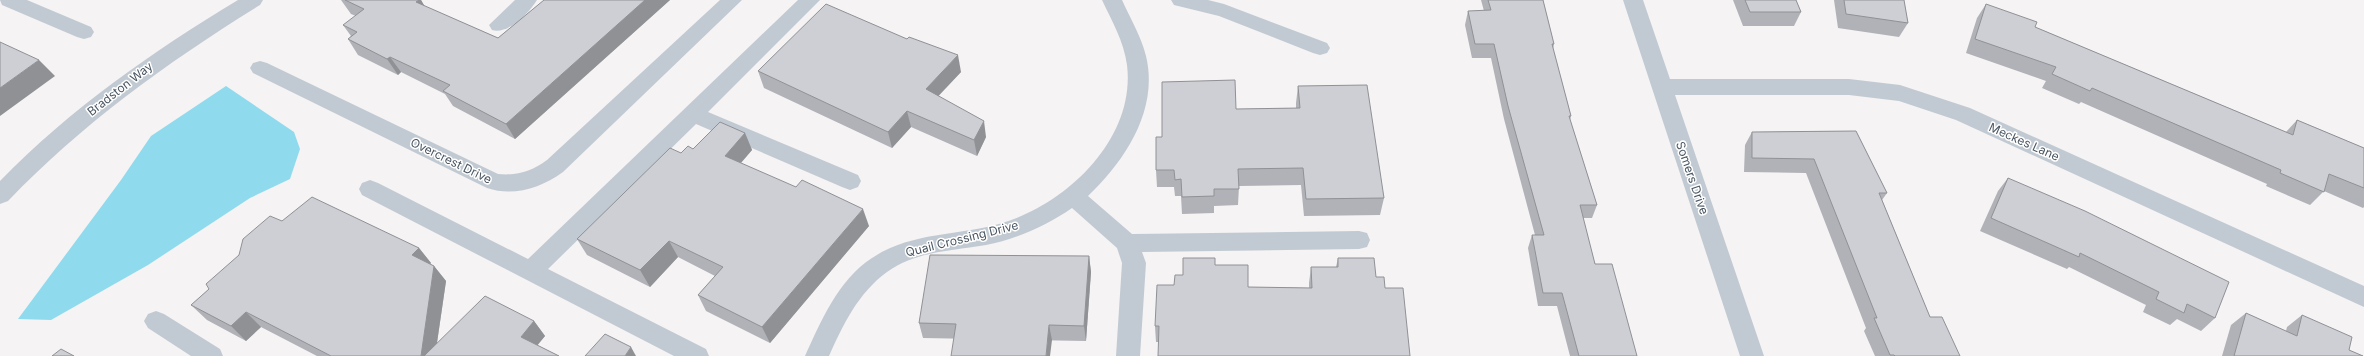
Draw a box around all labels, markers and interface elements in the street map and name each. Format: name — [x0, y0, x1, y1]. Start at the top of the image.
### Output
street label: Bradston Way — [84, 58, 156, 119]
street label: Meckes Lane — [1987, 119, 2062, 164]
street label: Overcrest Drive — [408, 134, 494, 187]
street label: Somers Drive — [1673, 139, 1712, 216]
street label: Quail Crossing Drive — [904, 217, 1020, 260]

